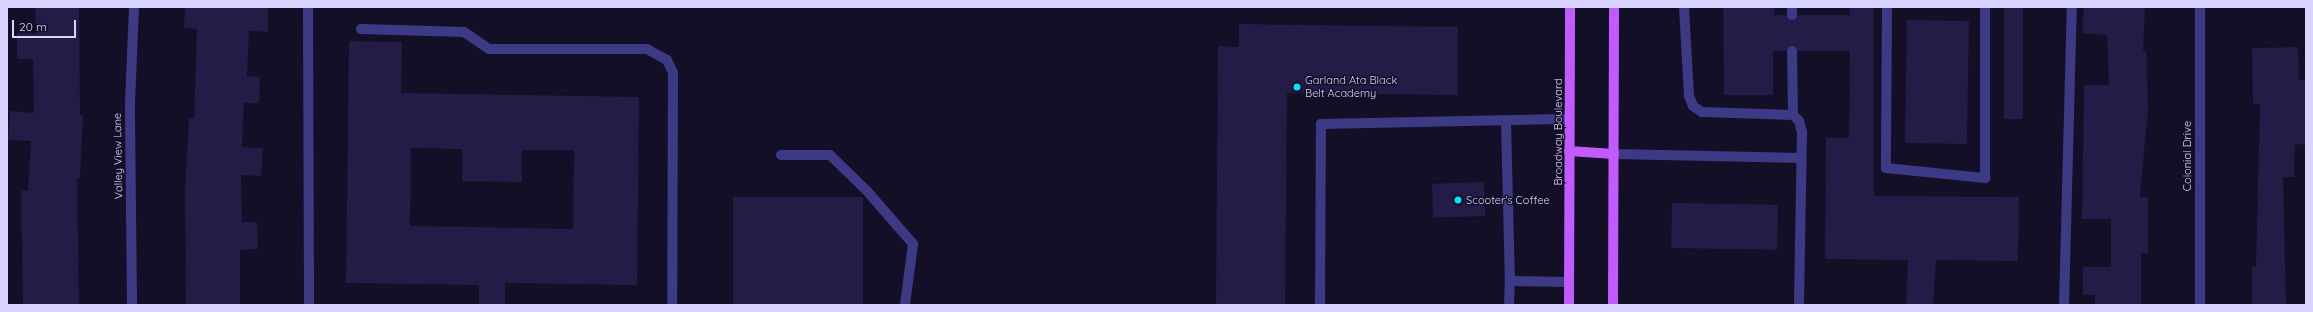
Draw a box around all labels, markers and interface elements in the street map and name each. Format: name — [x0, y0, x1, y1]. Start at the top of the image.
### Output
scale bar — [14, 12, 78, 38]
text: 20 m — [19, 19, 47, 34]
place label: Garland Ata Black Belt Academy — [1305, 74, 1397, 100]
street label: Broadway Boulevard — [1551, 78, 1565, 186]
marker: Garland Ata Black Belt Academy — [1292, 82, 1302, 92]
street label: Valley View Lane — [111, 113, 125, 199]
street label: Colonial Drive — [2180, 121, 2194, 191]
place label: Scooter's Coffee — [1466, 193, 1550, 207]
marker: Scooter's Coffee — [1453, 195, 1463, 205]

